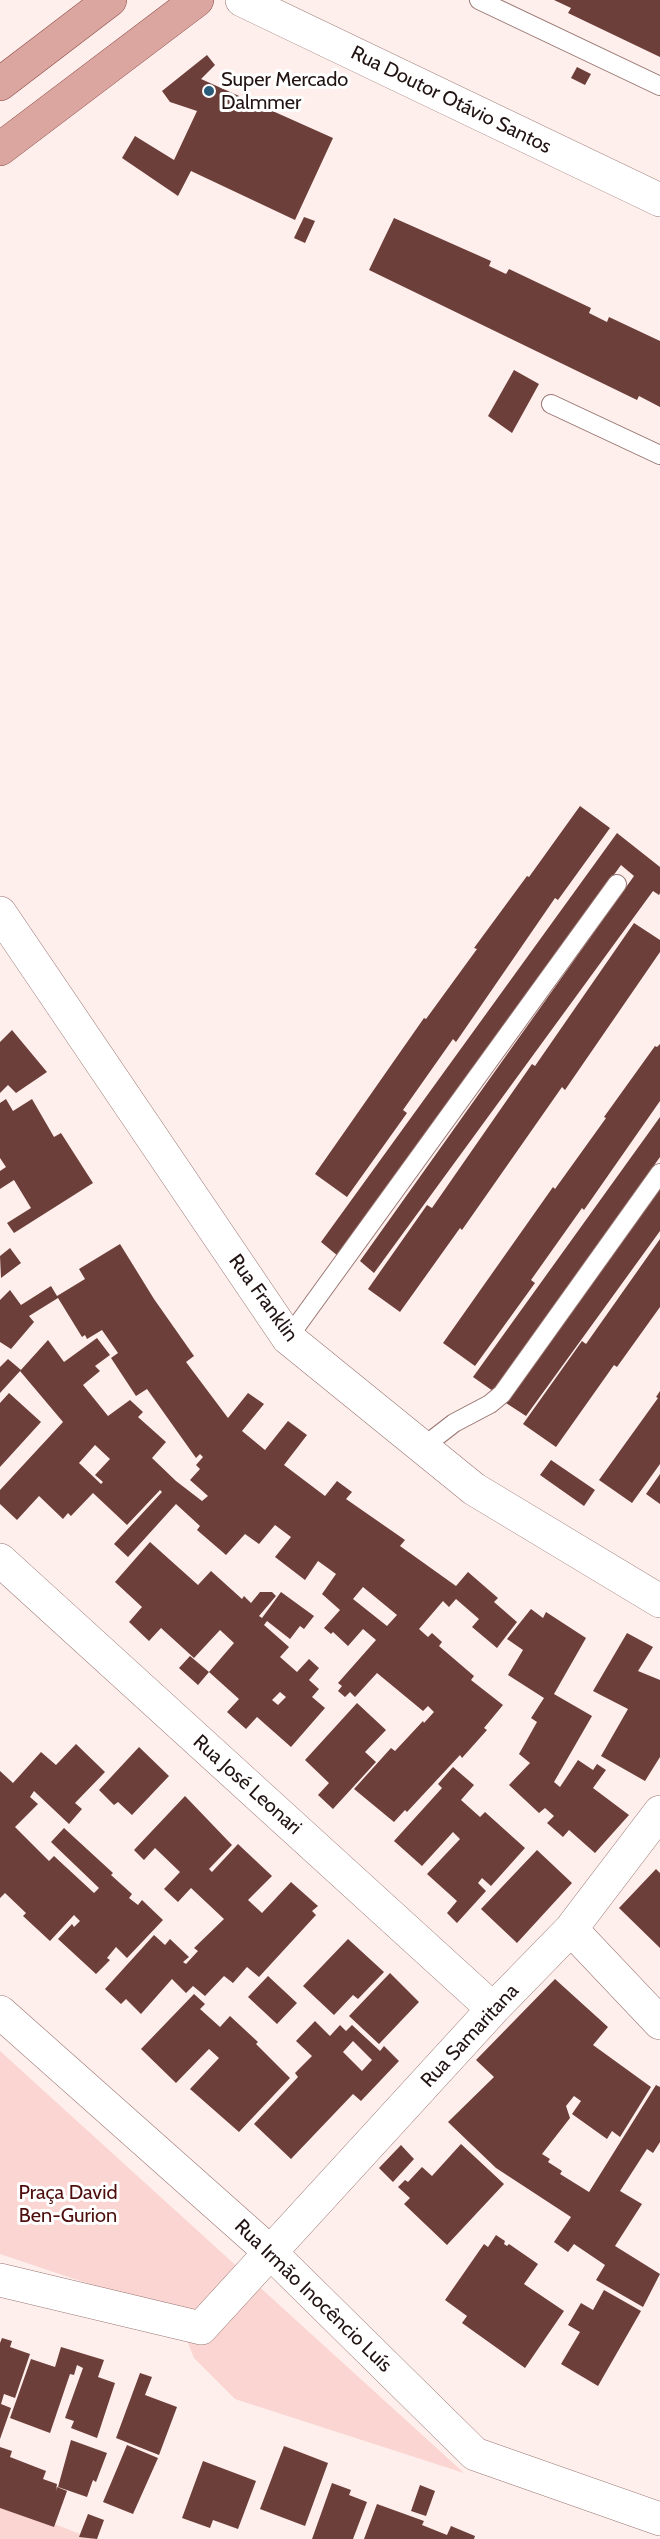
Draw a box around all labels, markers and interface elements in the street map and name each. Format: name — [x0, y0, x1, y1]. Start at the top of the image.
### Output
street label: Rua Doutor Otávio Santos — [347, 41, 555, 159]
place label: Super Mercado Dalmmer — [221, 68, 348, 115]
marker: Super Mercado Dalmmer — [202, 84, 216, 98]
street label: Rua Franklin — [223, 1250, 303, 1346]
street label: Rua José Leonari — [188, 1730, 306, 1840]
street label: Rua Samaritana — [416, 1979, 524, 2093]
park label: Praça David Ben-Gurion — [18, 2181, 118, 2228]
street label: Rua Irmão Inocêncio Luís — [229, 2215, 397, 2377]

